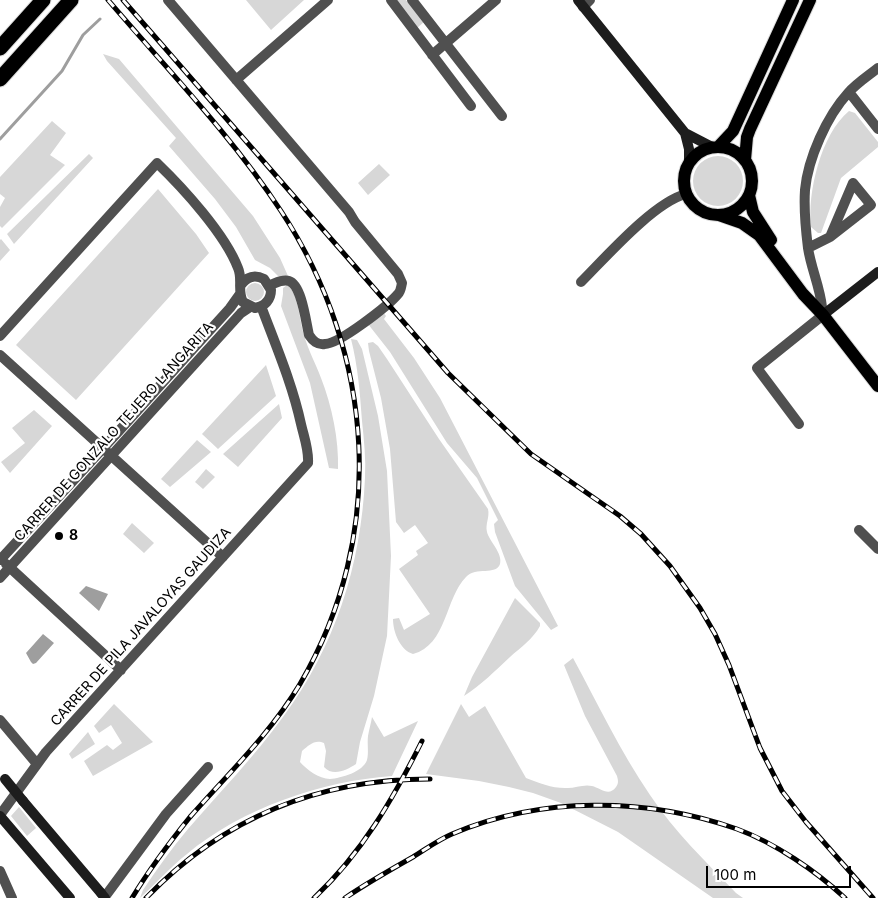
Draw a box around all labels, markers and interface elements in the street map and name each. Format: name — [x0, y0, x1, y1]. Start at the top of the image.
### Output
street label: CARRER DE GONZALO TEJERO LANGARITA — [11, 319, 217, 545]
street label: CARRER DE PILA JAVALOYAS GAUDIZA — [47, 524, 235, 730]
place label: 8 — [69, 528, 78, 544]
marker: 8 — [53, 530, 65, 542]
scale bar — [708, 856, 853, 888]
text: 100 m — [714, 865, 756, 884]

